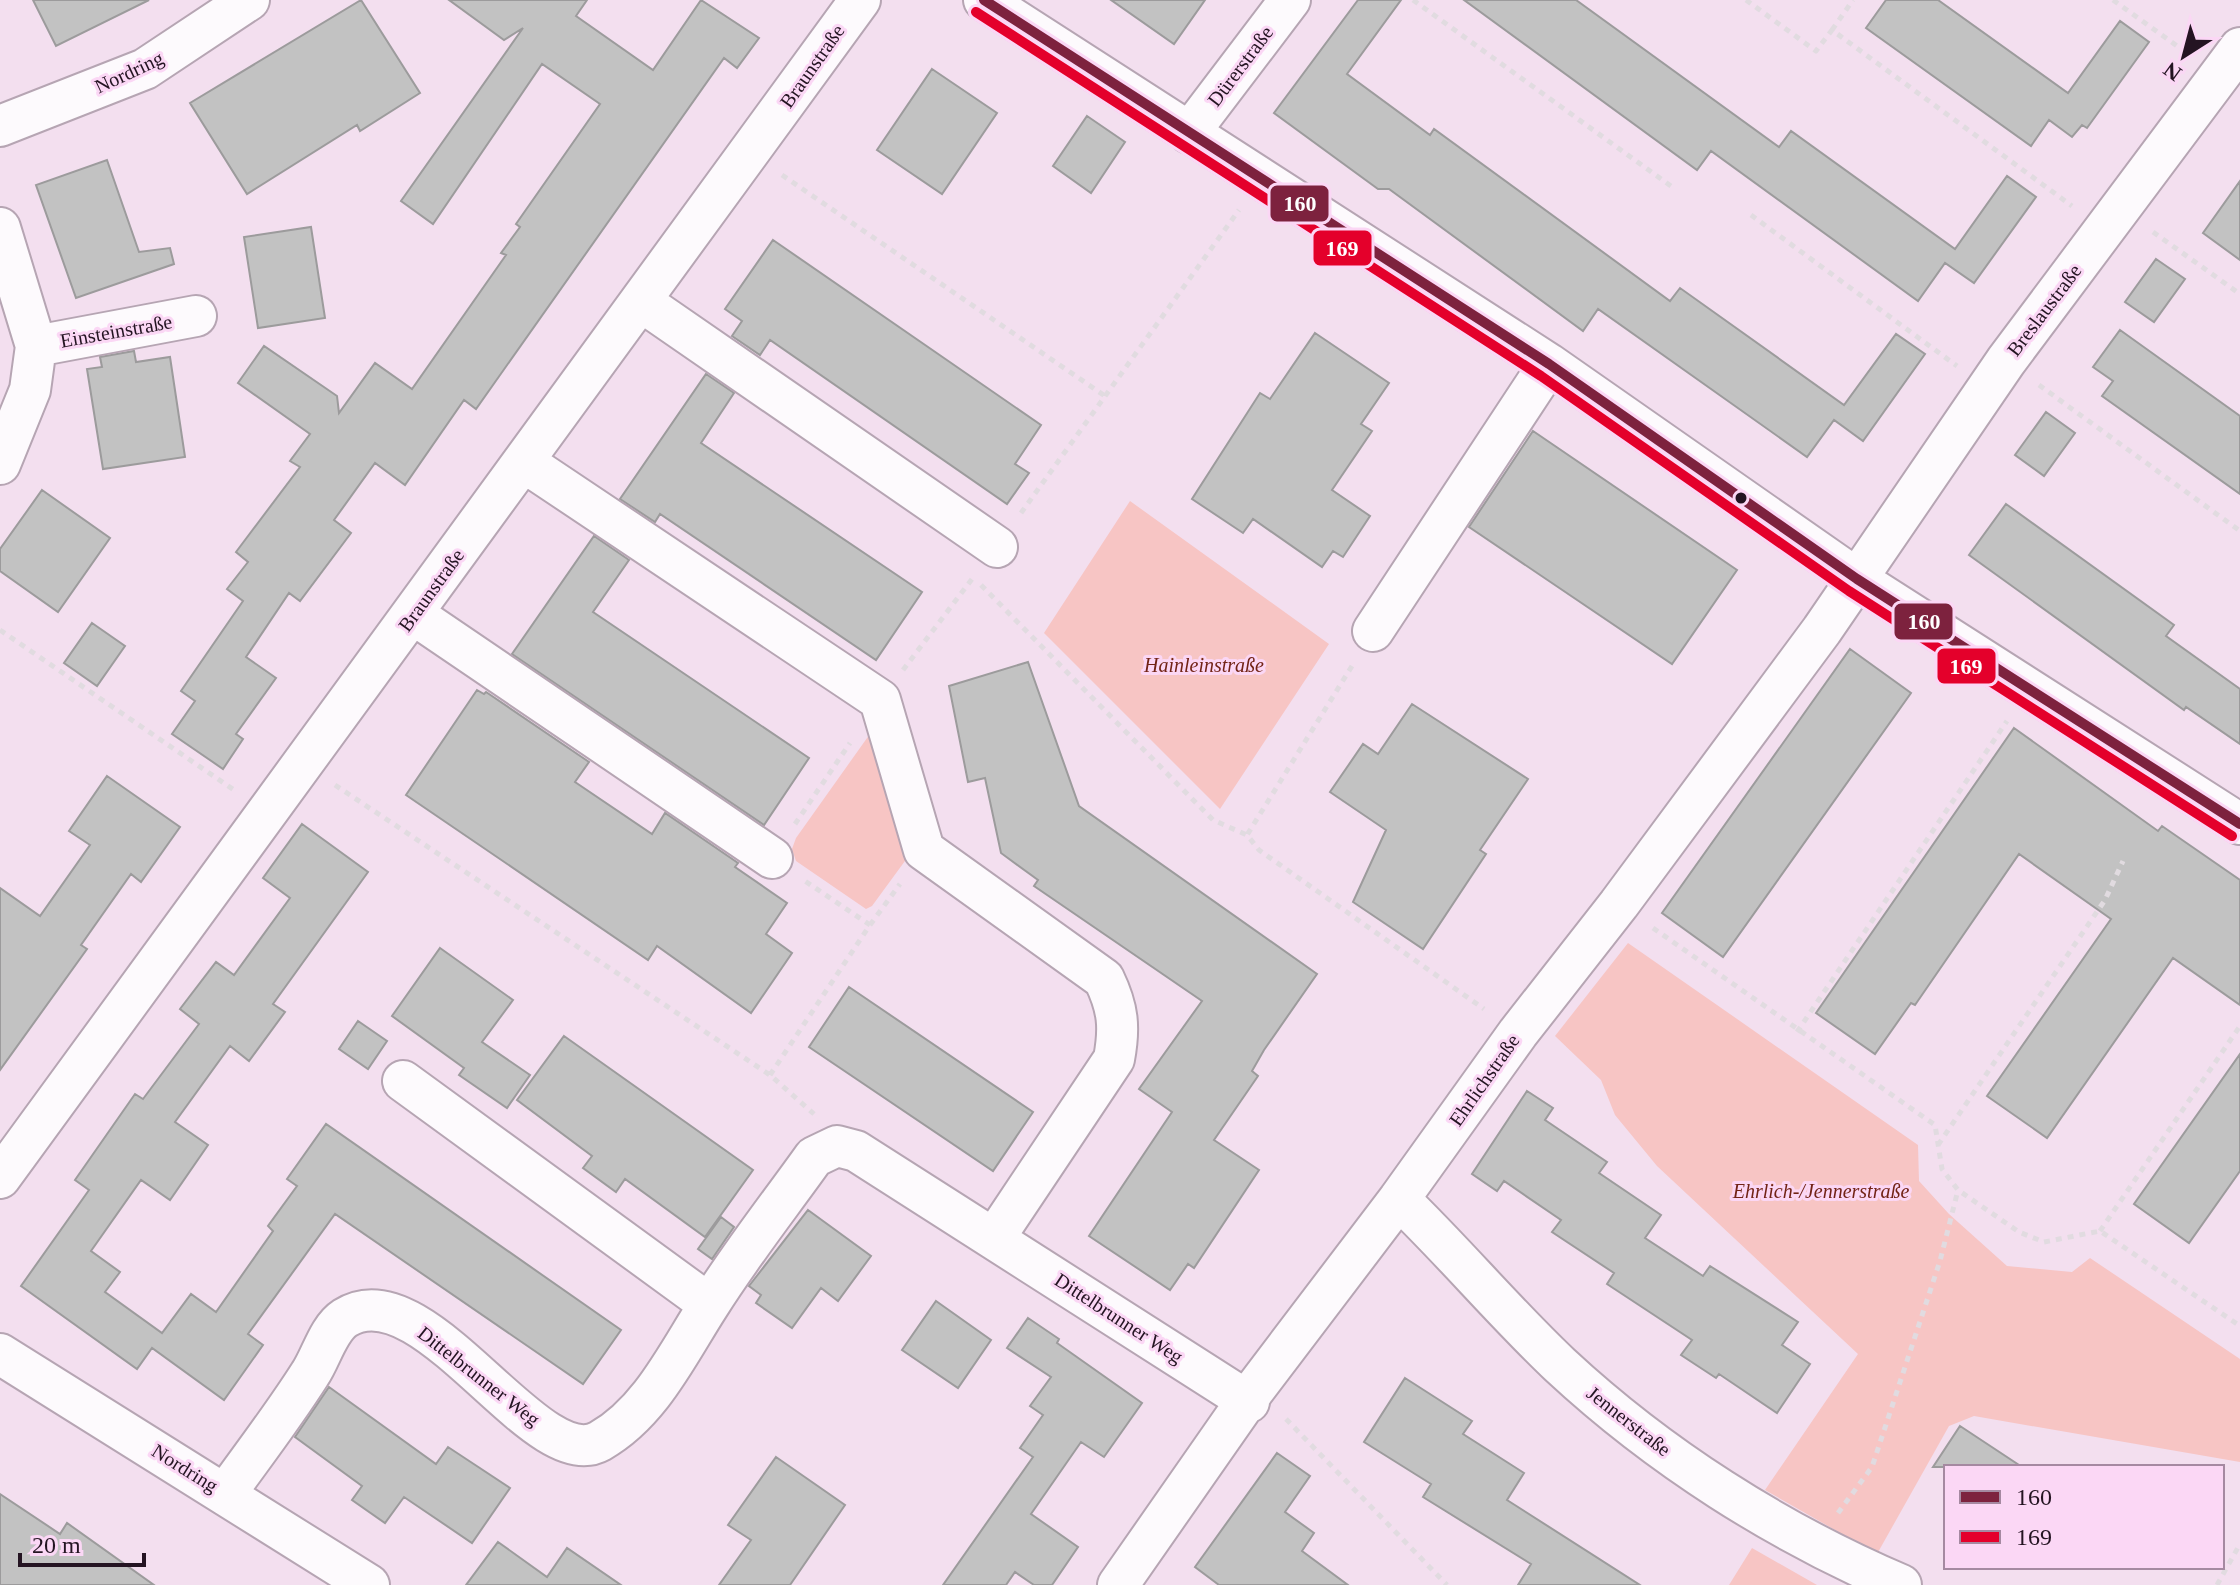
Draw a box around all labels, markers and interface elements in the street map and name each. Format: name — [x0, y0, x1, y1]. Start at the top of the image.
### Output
north arrow — [2144, 16, 2224, 96]
street label: Braunstraße — [775, 20, 849, 112]
street label: Dürerstraße — [1203, 22, 1277, 110]
street label: Nordring — [91, 47, 167, 98]
text: N — [2159, 57, 2186, 87]
line badge: 160 — [1269, 184, 1330, 223]
text: 160 — [1284, 191, 1317, 216]
line badge: 169 — [1312, 229, 1373, 267]
text: 169 — [1326, 236, 1359, 261]
street label: Breslaustraße — [2002, 260, 2086, 360]
street label: Einsteinstraße — [58, 310, 174, 352]
unlabelled marker — [1733, 490, 1749, 506]
street label: Braunstraße — [394, 544, 468, 636]
line badge: 160 — [1893, 602, 1954, 641]
text: 160 — [1908, 609, 1941, 634]
line badge: 169 — [1936, 647, 1997, 685]
park label: Hainleinstraße — [1143, 654, 1264, 676]
text: 169 — [1950, 654, 1983, 679]
street label: Ehrlichstraße — [1444, 1030, 1524, 1130]
park label: Ehrlich-/Jennerstraße — [1732, 1180, 1909, 1202]
street label: Dittelbrunner Weg — [1050, 1268, 1187, 1369]
street label: Dittelbrunner Weg — [413, 1322, 544, 1431]
street label: Jennerstraße — [1583, 1382, 1675, 1461]
street label: Nordring — [148, 1439, 222, 1498]
legend — [1944, 1465, 2224, 1569]
text: 160 — [2016, 1484, 2052, 1510]
scale bar — [20, 1517, 144, 1567]
text: 169 — [2016, 1524, 2052, 1550]
text: 20 m — [32, 1532, 81, 1558]

